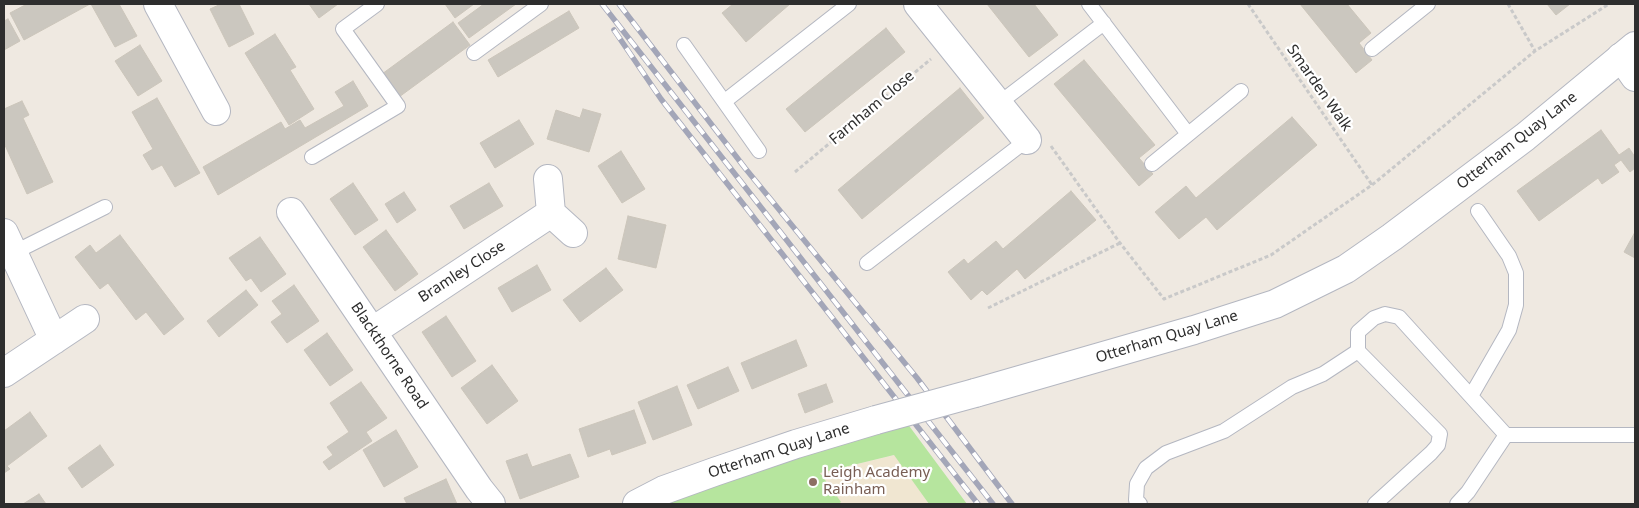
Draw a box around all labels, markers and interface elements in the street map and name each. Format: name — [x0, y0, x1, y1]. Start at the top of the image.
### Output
street label: Smarden Walk — [1283, 41, 1355, 135]
street label: Farnham Close — [826, 67, 918, 149]
street label: Otterham Quay Lane — [1453, 88, 1581, 194]
street label: Bramley Close — [415, 237, 509, 307]
street label: Blackthorne Road — [347, 299, 431, 413]
street label: Otterham Quay Lane — [1094, 307, 1240, 367]
street label: Otterham Quay Lane — [706, 420, 852, 482]
place label: Leigh Academy Rainham — [823, 464, 930, 499]
marker: Leigh Academy Rainham — [807, 476, 819, 488]

